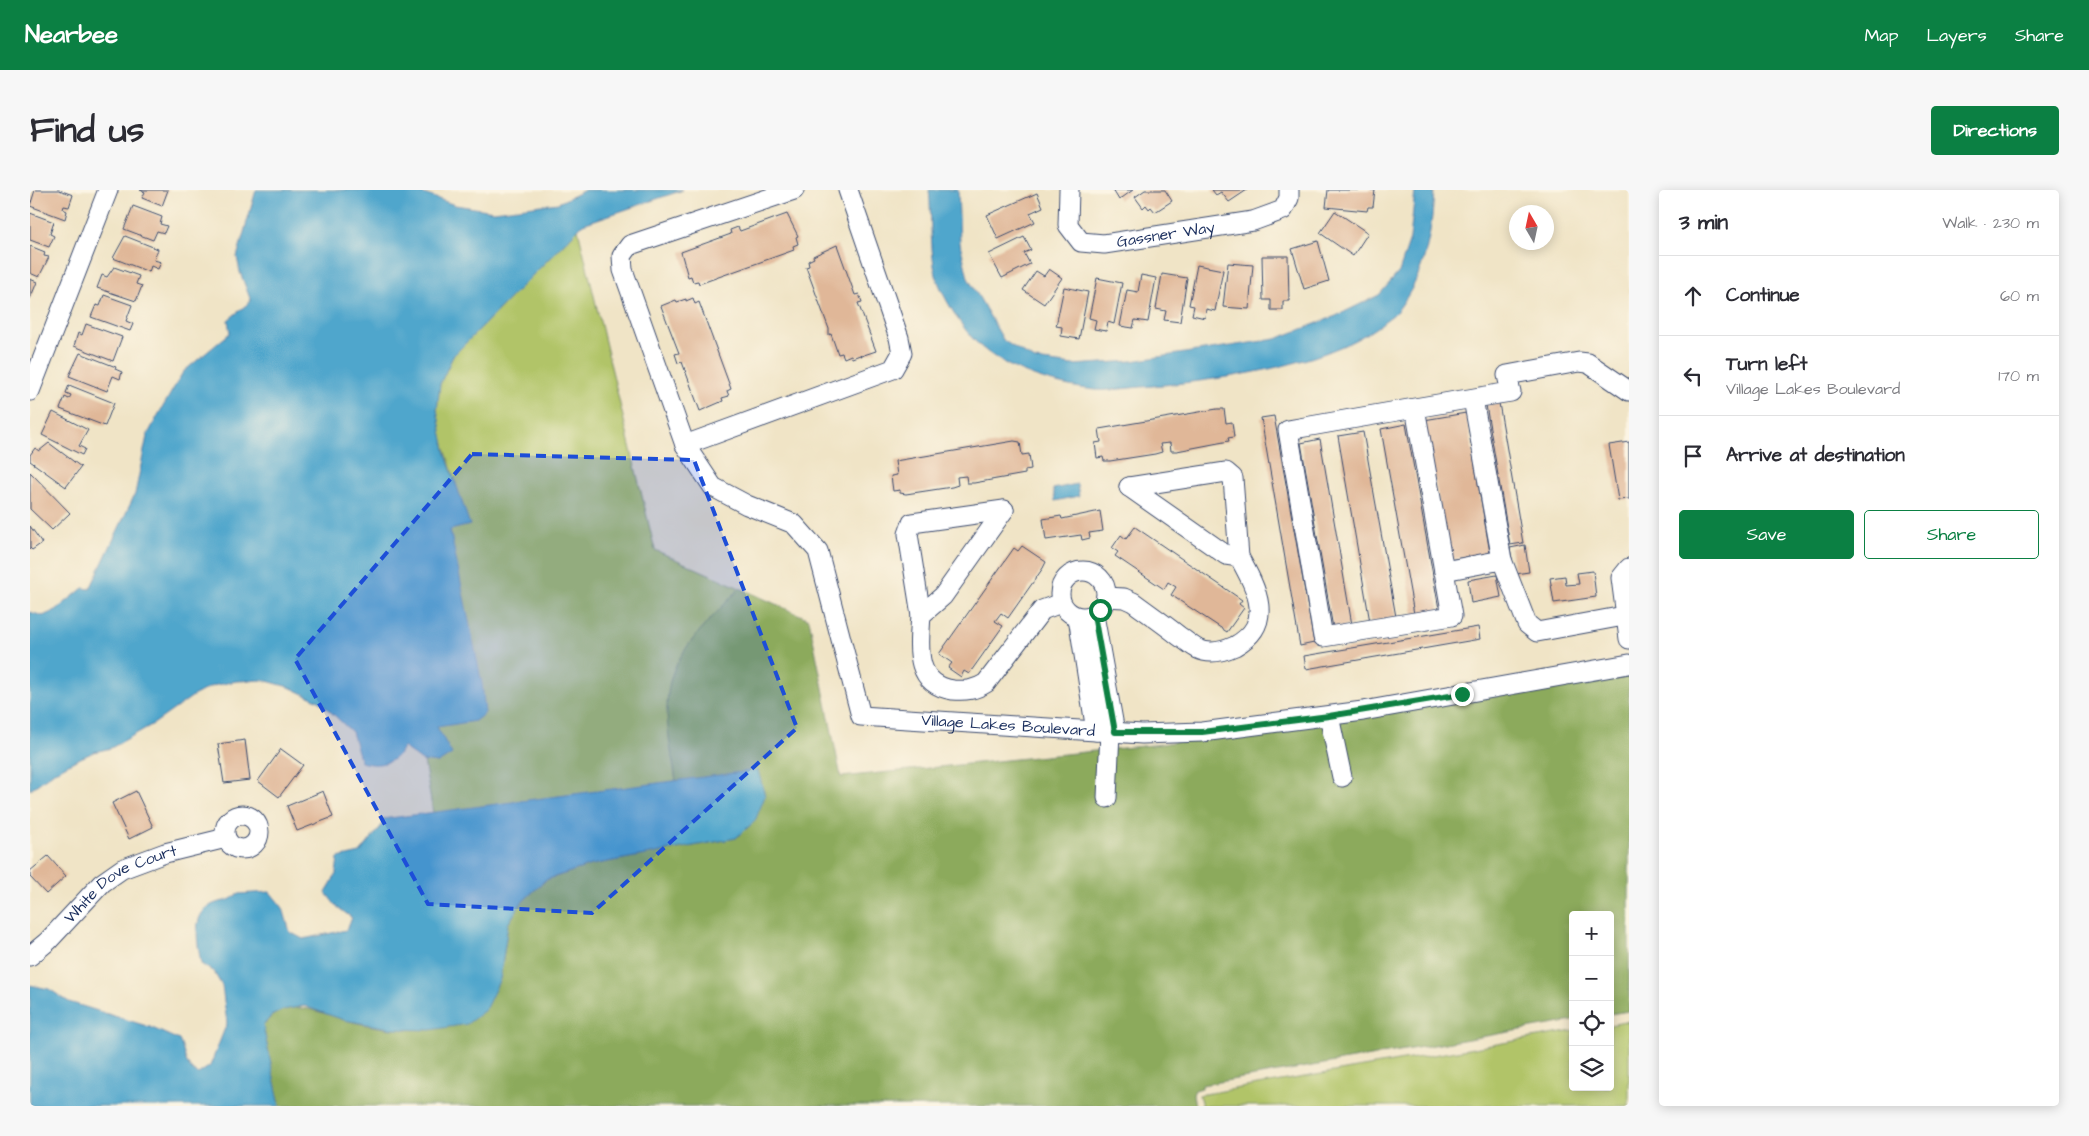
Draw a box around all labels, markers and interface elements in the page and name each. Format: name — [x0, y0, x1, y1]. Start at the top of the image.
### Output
text: Nearbee — [25, 18, 118, 52]
text: Map — [1864, 23, 1898, 48]
text: Layers — [1926, 23, 1987, 48]
text: Share — [2015, 23, 2064, 48]
text: Find us — [30, 106, 144, 155]
button: Directions — [1931, 106, 2059, 155]
north arrow — [1509, 205, 1554, 250]
text: 3 min — [1679, 208, 1728, 237]
text: Walk · 230 m — [1942, 212, 2039, 234]
street label: Gassner Way — [1115, 216, 1217, 253]
icon: ahead — [1679, 282, 1707, 310]
text: Continue — [1726, 282, 1800, 309]
text: 60 m — [2000, 285, 2039, 307]
text: Turn left — [1726, 351, 1807, 378]
icon: left — [1679, 362, 1707, 390]
text: 170 m — [1998, 365, 2039, 387]
text: Village Lakes Boulevard — [1726, 378, 1900, 400]
icon: arrive — [1679, 442, 1707, 470]
text: Arrive at destination — [1726, 442, 1905, 469]
button: Save — [1679, 510, 1854, 559]
button: Share — [1864, 510, 2039, 559]
route start — [1089, 599, 1112, 622]
route end — [1451, 683, 1474, 706]
street label: Village Lakes Boulevard — [921, 709, 1096, 742]
street label: White Dove Court — [59, 839, 180, 928]
map controls — [1569, 911, 1614, 1091]
button: + — [1569, 911, 1614, 956]
button: − — [1569, 956, 1614, 1001]
button: locate — [1569, 1001, 1614, 1046]
button: layers — [1569, 1046, 1614, 1091]

